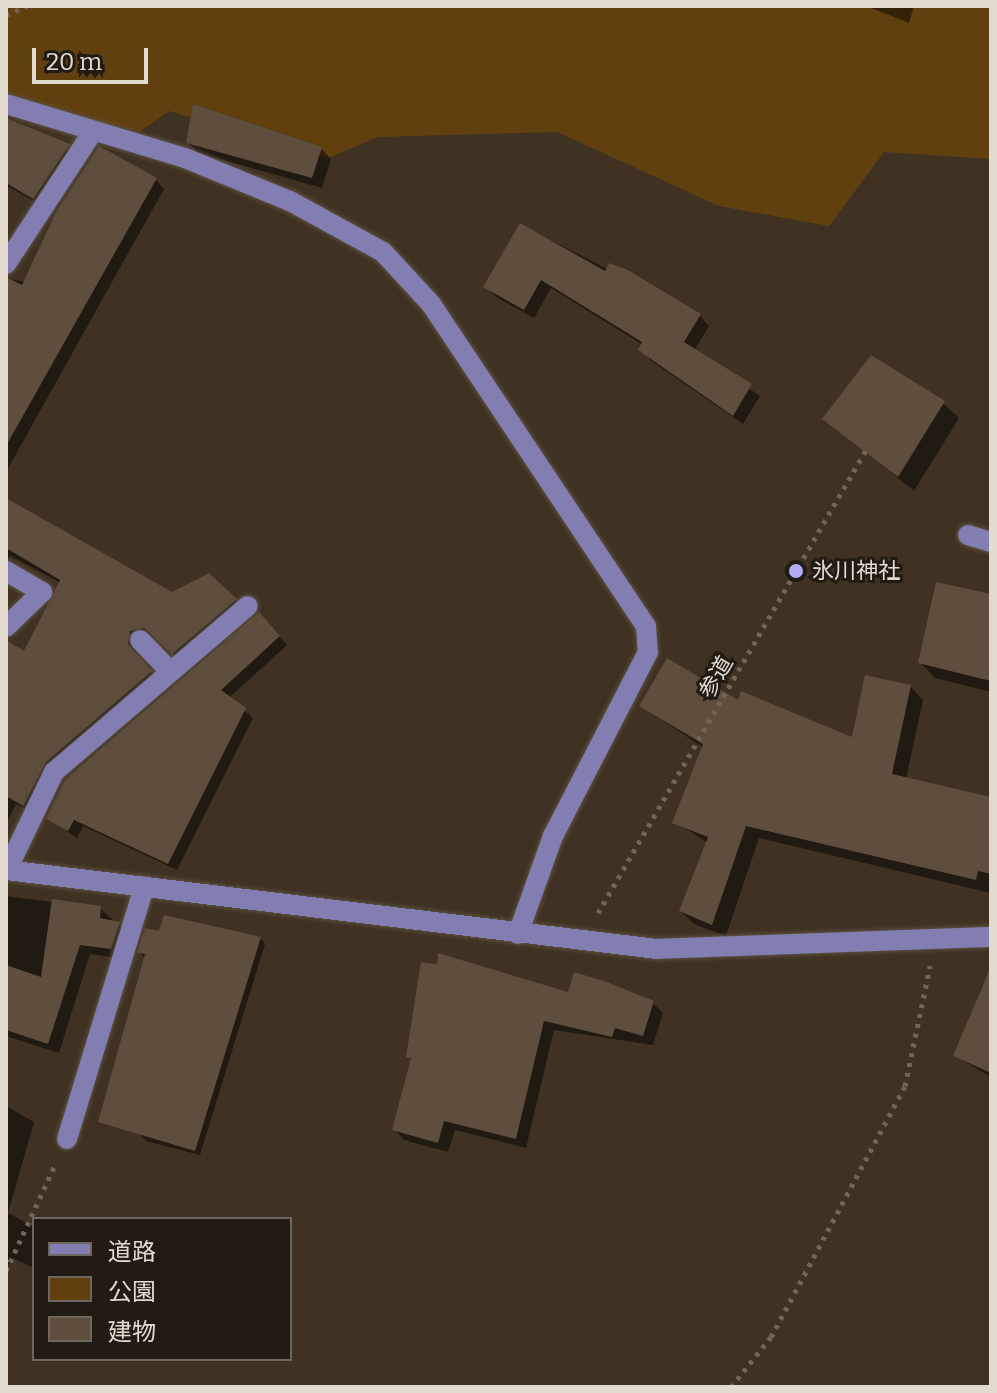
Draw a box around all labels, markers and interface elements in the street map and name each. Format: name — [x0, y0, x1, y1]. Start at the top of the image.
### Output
scale bar — [36, 32, 152, 82]
text: 20 m — [46, 48, 102, 76]
place label: 氷川神社 — [812, 558, 900, 584]
marker: 氷川神社 — [787, 562, 805, 580]
street label: 参道 — [694, 651, 738, 703]
legend — [32, 1217, 292, 1361]
text: 道路 — [108, 1238, 156, 1266]
text: 公園 — [108, 1278, 156, 1306]
text: 建物 — [108, 1318, 156, 1346]

